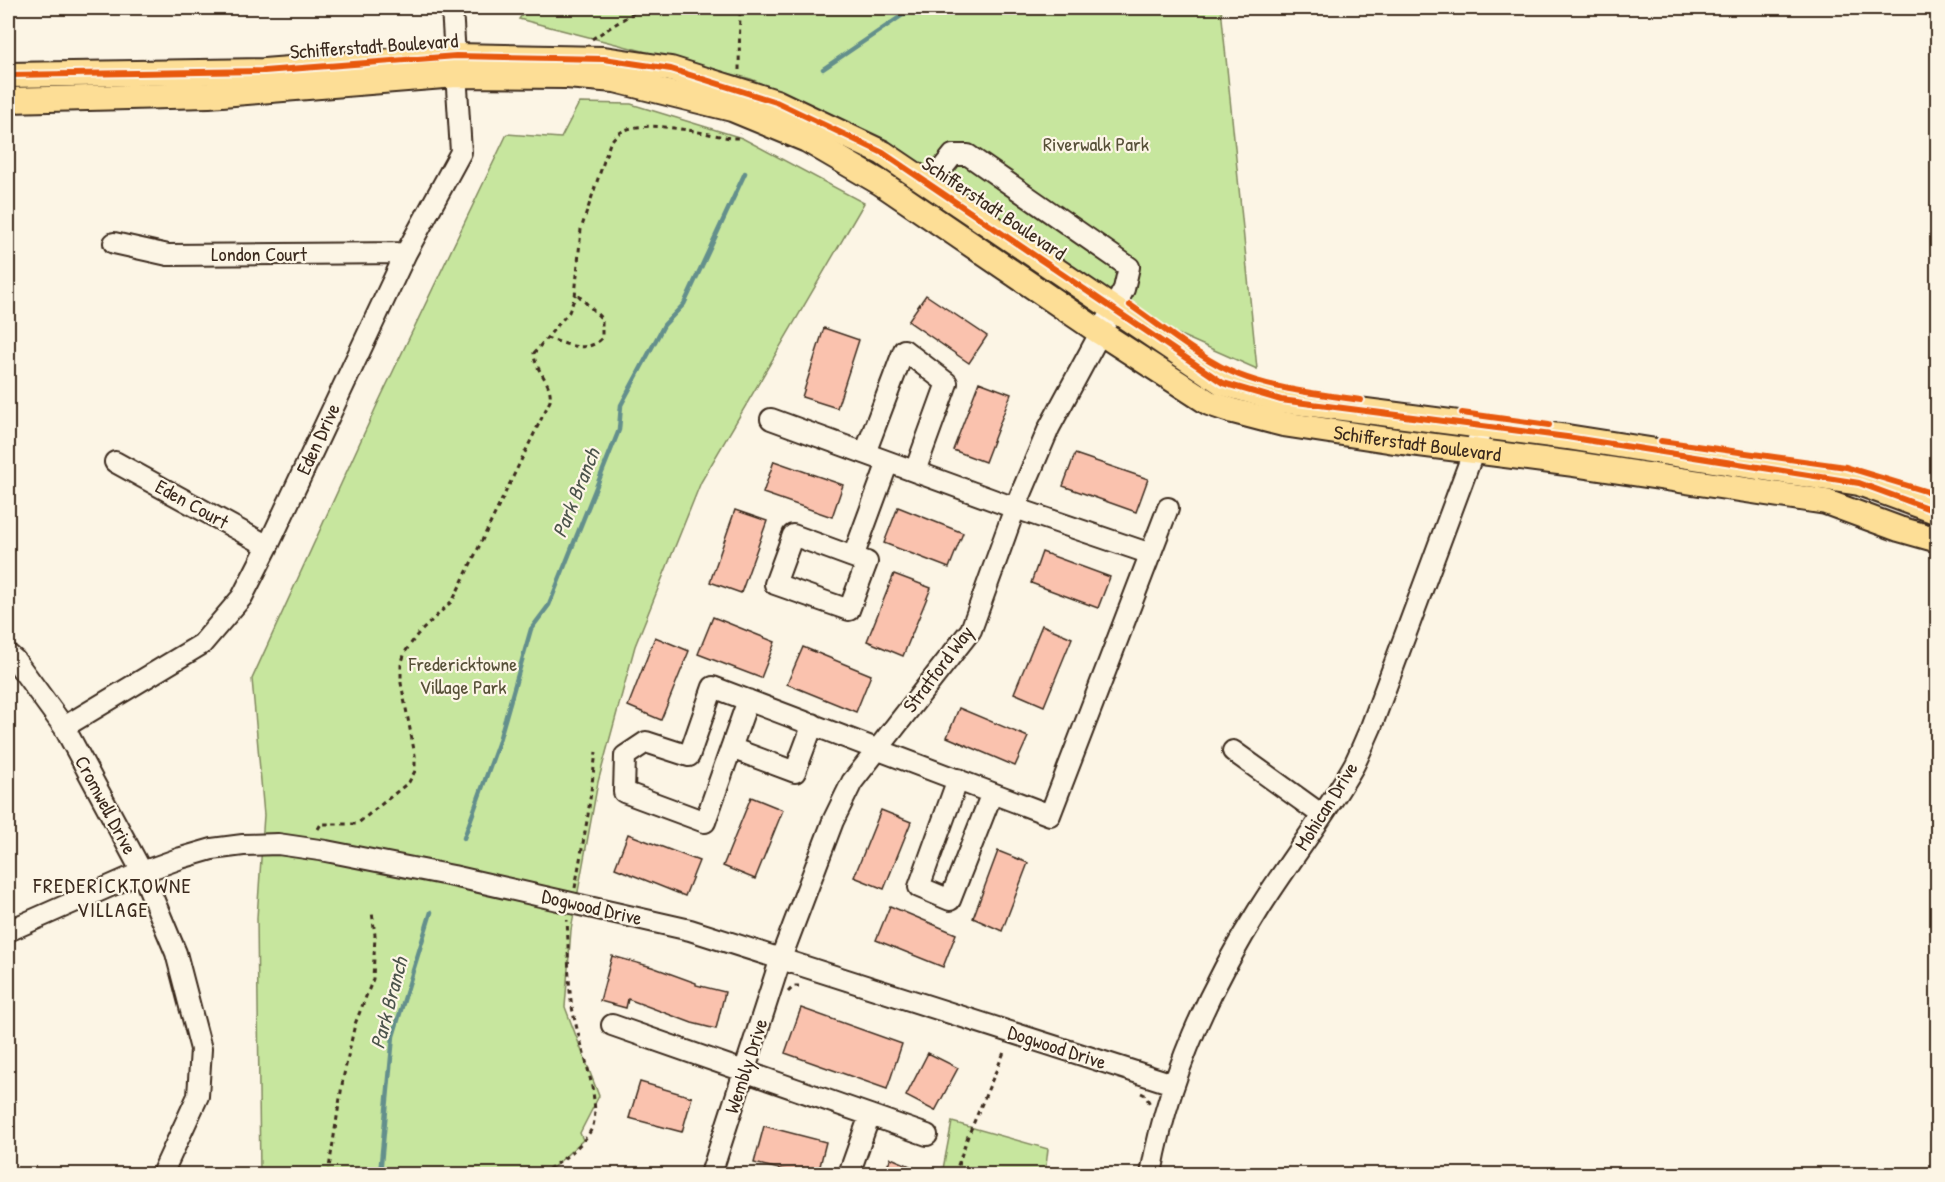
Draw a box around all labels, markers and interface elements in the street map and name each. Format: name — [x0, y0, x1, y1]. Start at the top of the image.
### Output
street label: Schifferstadt Boulevard — [289, 26, 459, 65]
park label: Riverwalk Park — [1043, 130, 1149, 157]
street label: Schifferstadt Boulevard — [917, 149, 1072, 266]
street label: London Court — [211, 240, 308, 267]
street label: Eden Drive — [289, 399, 346, 479]
street label: Schifferstadt Boulevard — [1332, 418, 1503, 467]
water label: Park Branch — [545, 443, 607, 542]
street label: Eden Court — [151, 472, 235, 535]
street label: Stratford Way — [896, 620, 979, 718]
park label: Fredericktowne Village Park — [408, 650, 517, 700]
street label: Cromwell Drive — [69, 751, 144, 859]
street label: Mohican Drive — [1288, 756, 1363, 855]
district label: FREDERICKTOWNE VILLAGE — [33, 871, 192, 924]
street label: Dogwood Drive — [539, 882, 645, 931]
water label: Park Branch — [362, 953, 415, 1052]
street label: Wembly Drive — [718, 1015, 774, 1117]
street label: Dogwood Drive — [1005, 1018, 1110, 1075]

